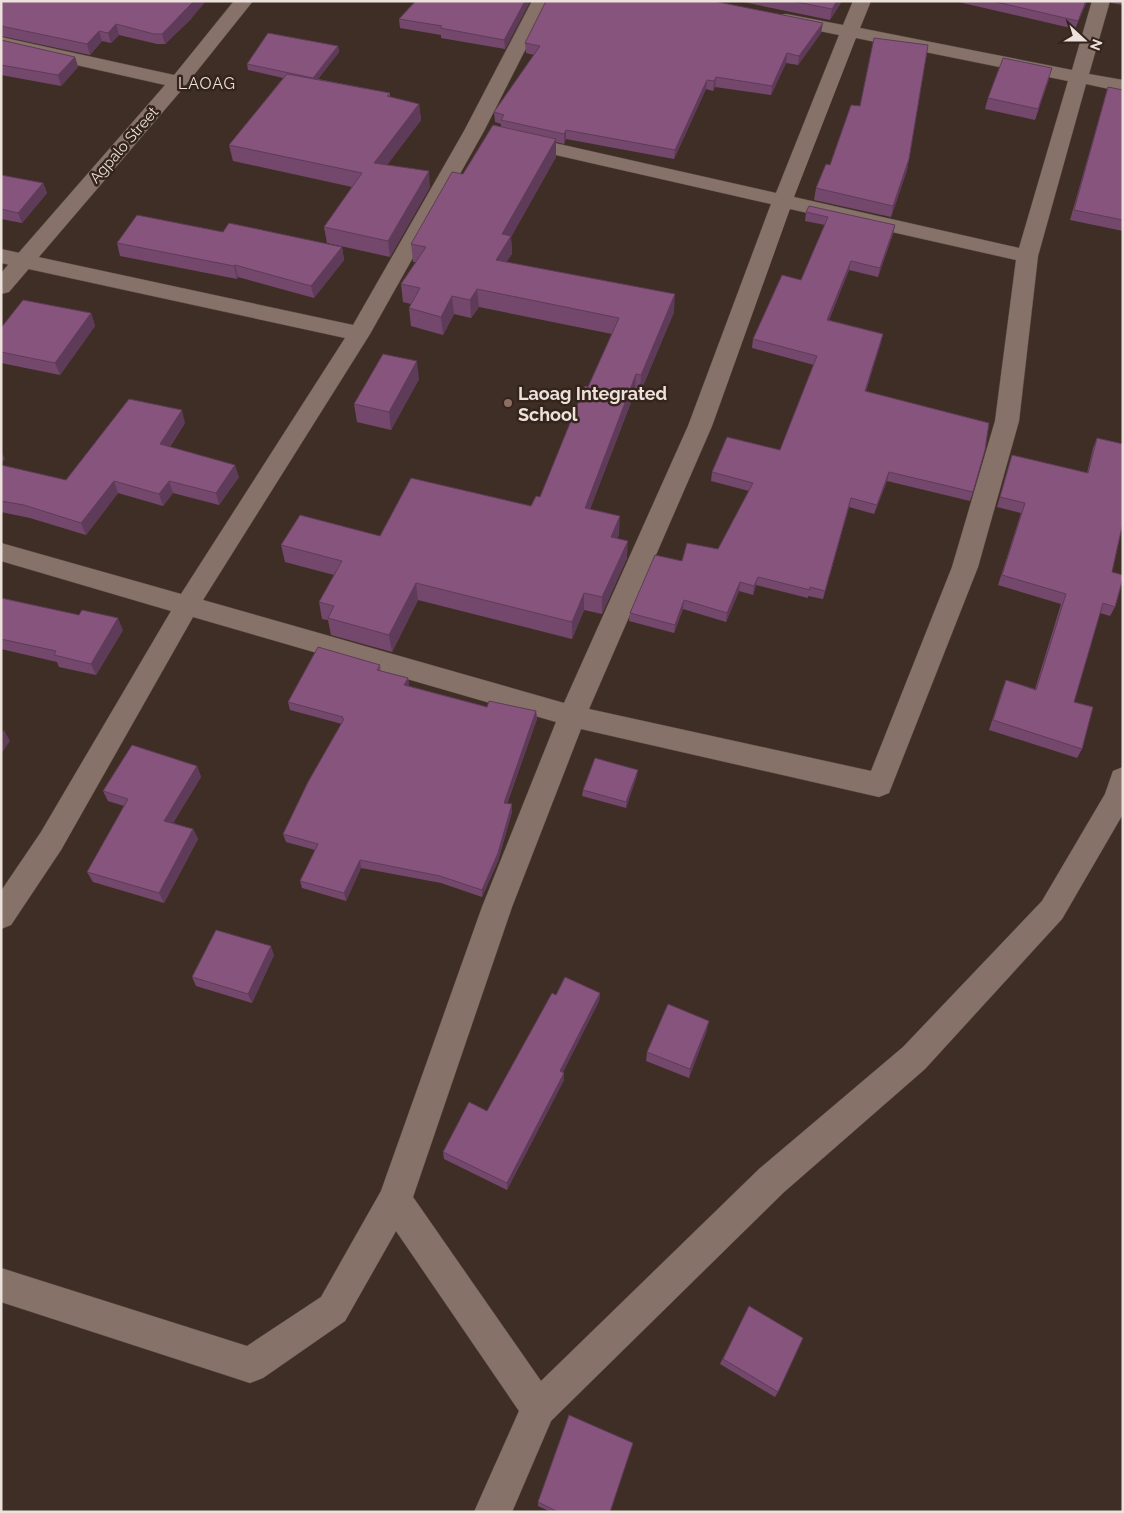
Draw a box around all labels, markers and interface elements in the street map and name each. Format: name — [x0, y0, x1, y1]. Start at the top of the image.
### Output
north arrow — [1059, 15, 1109, 65]
text: N — [1087, 37, 1106, 53]
district label: LAOAG — [178, 74, 236, 93]
street label: Agpalo Street — [86, 103, 162, 187]
place label: Laoag Integrated School — [518, 383, 667, 425]
marker: Laoag Integrated School — [502, 397, 514, 409]

